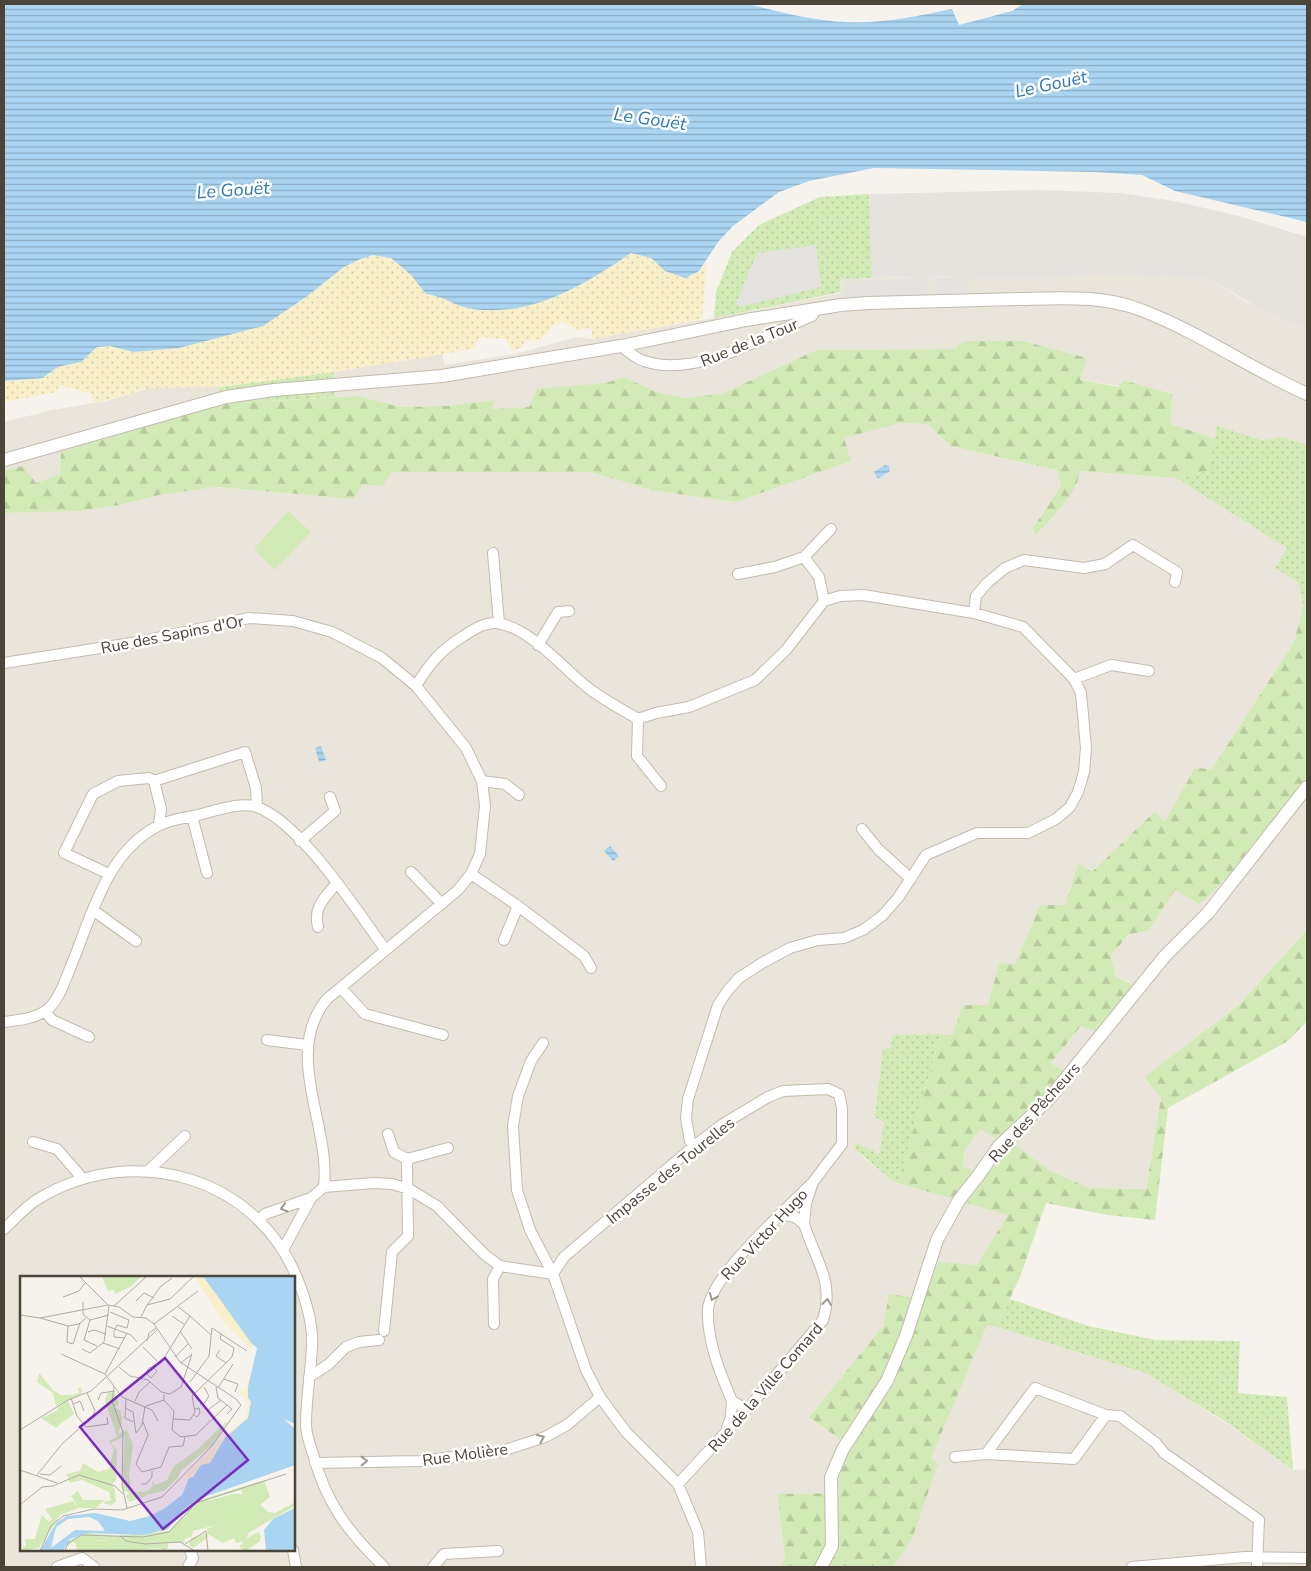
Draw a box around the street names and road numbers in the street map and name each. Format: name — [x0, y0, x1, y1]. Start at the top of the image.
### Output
street label: Rue de la Tour — [697, 313, 802, 373]
street label: Rue des Sapins d'Or — [99, 610, 246, 660]
street label: Rue des Pêcheurs — [984, 1058, 1086, 1167]
street label: Impasse des Tourelles — [602, 1112, 739, 1229]
street label: Rue Victor Hugo — [716, 1184, 813, 1285]
street label: Rue de la Ville Comard — [703, 1318, 828, 1457]
street label: Rue Molière — [421, 1438, 509, 1472]

